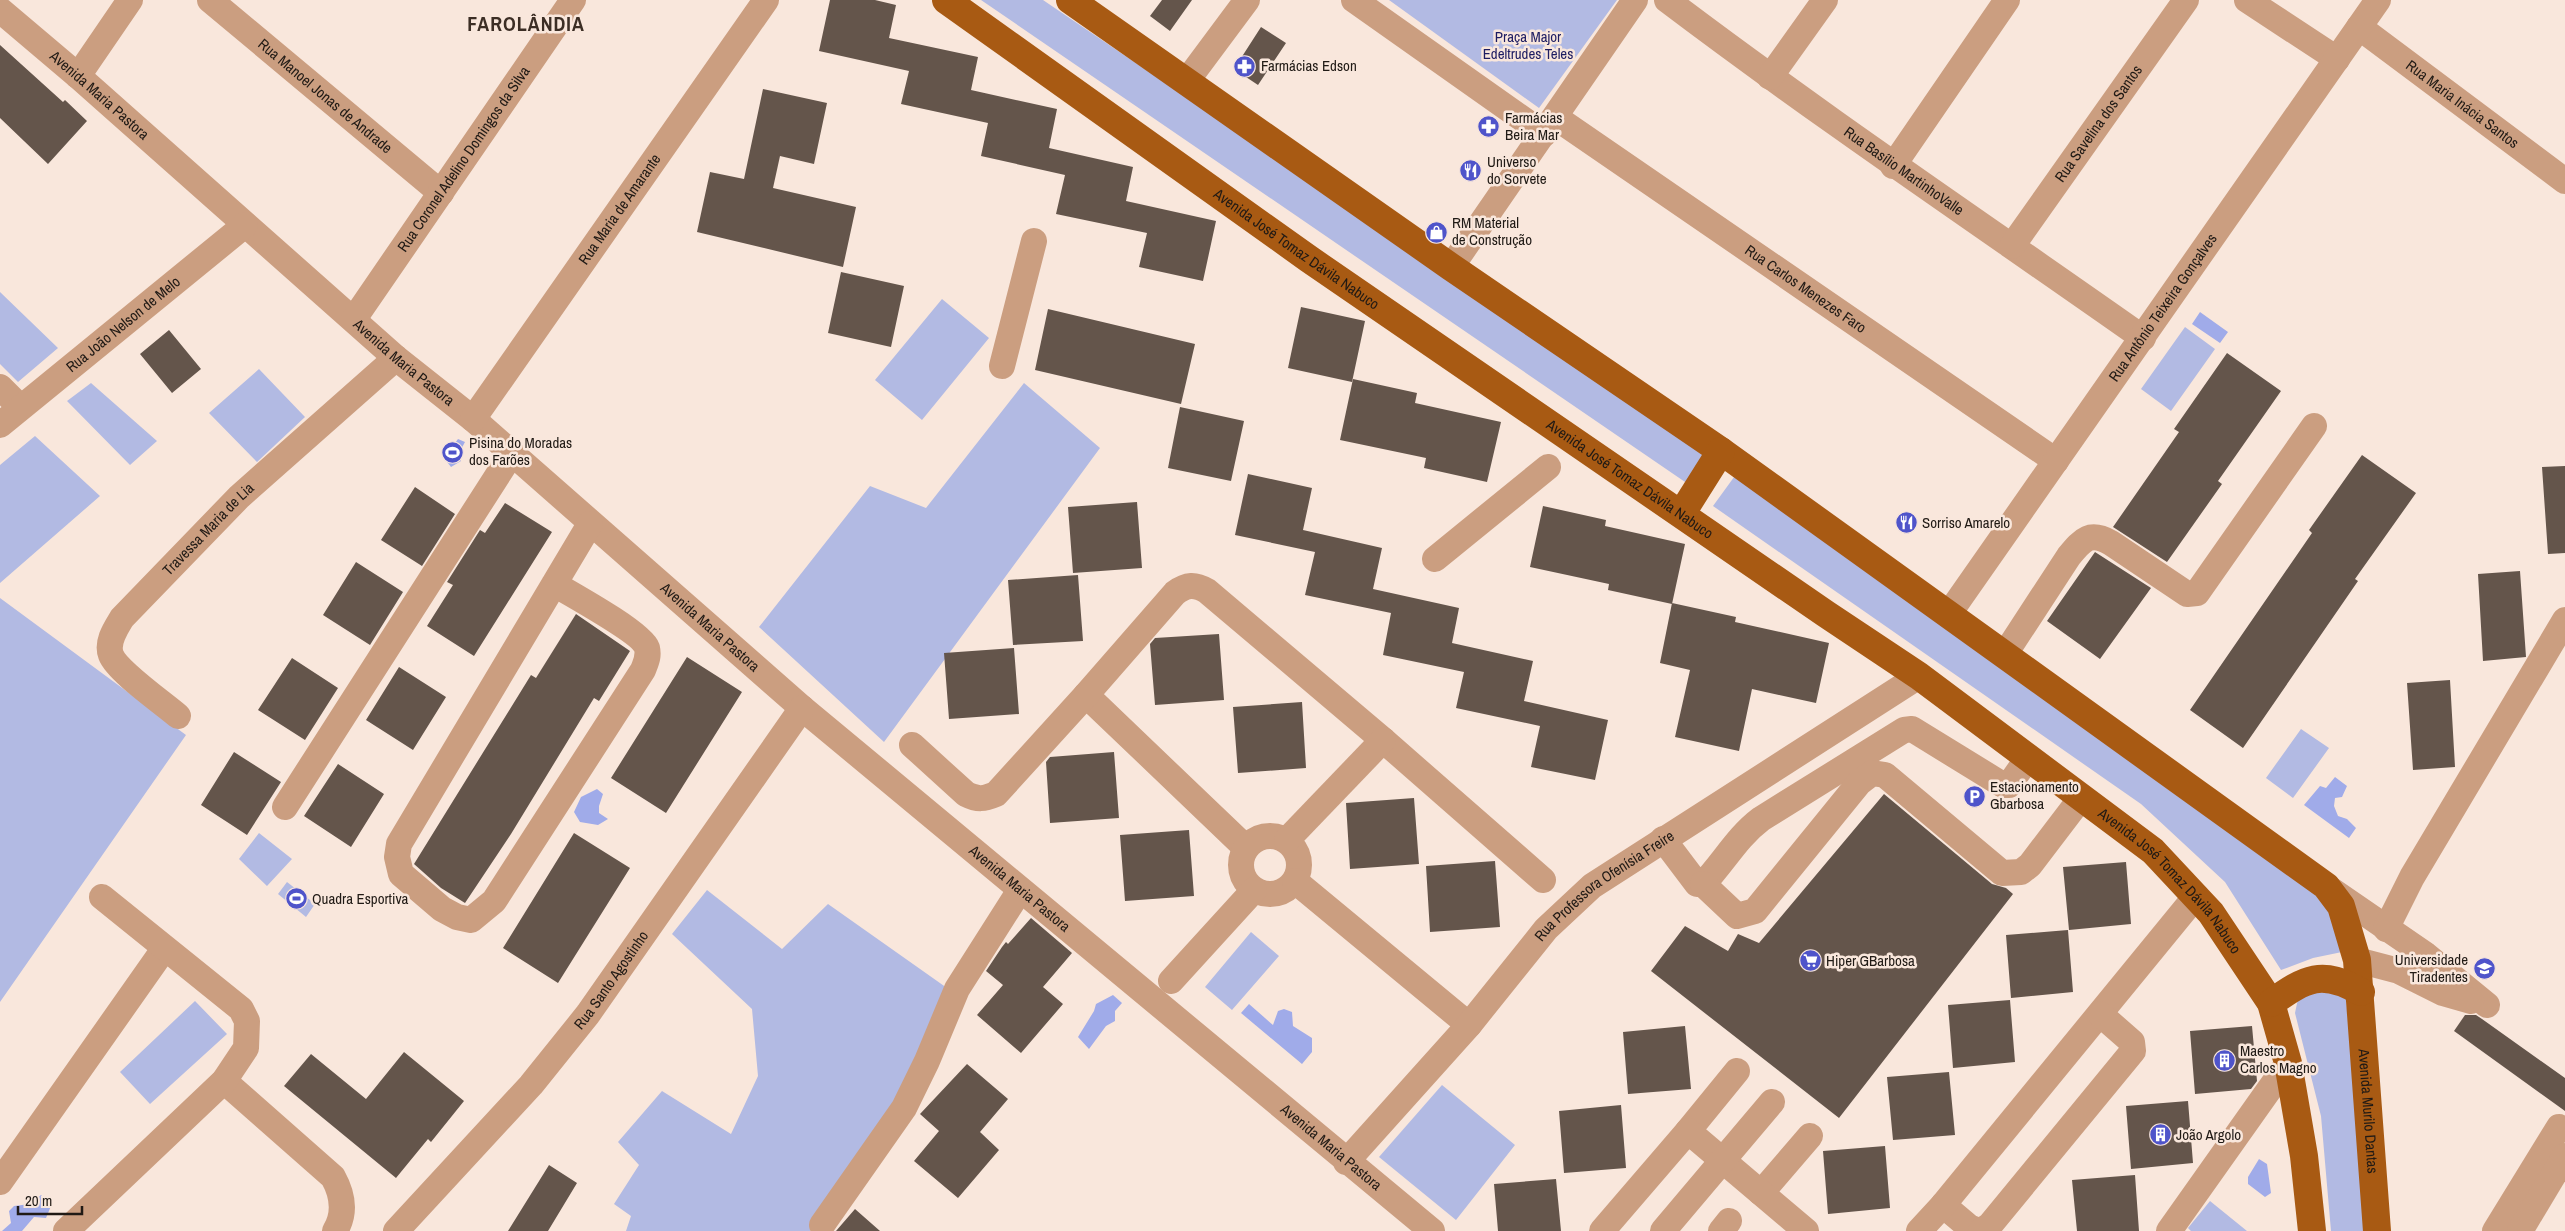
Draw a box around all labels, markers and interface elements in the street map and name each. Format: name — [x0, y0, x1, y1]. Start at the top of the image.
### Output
district label: FAROLÂNDIA — [467, 10, 585, 37]
park label: Praça Major Edeltrudes Teles — [1483, 26, 1573, 64]
street label: Rua Manoel Jonas de Andrade — [254, 34, 397, 158]
street label: Avenida Maria Pastora — [45, 45, 154, 144]
pharmacy icon: Farmácias Edson — [1233, 54, 1257, 78]
place label: Farmácias Edson — [1261, 55, 1357, 76]
street label: Rua Maria Inácia Santos — [2402, 55, 2523, 153]
street label: Rua Savelina dos Santos — [2050, 60, 2147, 186]
street label: Rua Coronel Adelino Domingos da Silva — [392, 62, 535, 256]
place label: Farmácias Beira Mar — [1505, 107, 1563, 145]
pharmacy icon: Farmácias Beira Mar — [1477, 115, 1501, 139]
street label: Rua Basílio MartinhoValle — [1840, 121, 1968, 220]
street label: Rua Maria de Amarante — [573, 149, 665, 268]
place label: Universo do Sorvete — [1487, 151, 1547, 189]
restaurant icon: Universo do Sorvete — [1459, 159, 1483, 183]
street label: Avenida José Tomaz Dávila Nabuco — [1209, 183, 1384, 314]
place label: RM Material de Construção — [1452, 212, 1532, 250]
shop icon: RM Material de Construção — [1424, 220, 1448, 244]
street label: Rua Antônio Teixeira Gonçalves — [2103, 229, 2222, 386]
street label: Rua Carlos Menezes Faro — [1741, 240, 1871, 338]
street label: Rua João Nelson de Melo — [61, 271, 184, 377]
street label: Avenida Maria Pastora — [348, 313, 459, 410]
street label: Avenida José Tomaz Dávila Nabuco — [1542, 414, 1718, 544]
place label: Pisina do Moradas dos Farões — [469, 432, 572, 470]
sports icon: Pisina do Moradas dos Farões — [441, 440, 465, 464]
street label: Travessa Maria de Lia — [158, 477, 258, 580]
restaurant icon: Sorriso Amarelo — [1894, 511, 1918, 535]
place label: Sorriso Amarelo — [1922, 512, 2010, 533]
street label: Avenida Maria Pastora — [656, 577, 765, 676]
place label: Estacionamento Gbarbosa — [1990, 776, 2079, 814]
parking icon: Estacionamento Gbarbosa — [1962, 784, 1986, 808]
street label: Avenida José Tomaz Dávila Nabuco — [2093, 802, 2246, 958]
street label: Rua Professora Ofenísia Freire — [1529, 825, 1678, 945]
street label: Avenida Maria Pastora — [964, 839, 1075, 936]
sports icon: Quadra Esportiva — [284, 887, 308, 911]
place label: Quadra Esportiva — [312, 888, 409, 909]
street label: Rua Santo Agostinho — [569, 926, 653, 1034]
supermarket icon: Hiper GBarbosa — [1798, 949, 1822, 973]
place label: Universidade Tiradentes — [2395, 949, 2468, 987]
place label: Hiper GBarbosa — [1826, 950, 1915, 971]
school or university icon: Universidade Tiradentes — [2472, 957, 2496, 981]
place label: Maestro Carlos Magno — [2240, 1040, 2317, 1078]
street label: Avenida Murilo Dantas — [2354, 1047, 2384, 1174]
building icon: Maestro Carlos Magno — [2212, 1048, 2236, 1072]
street label: Avenida Maria Pastora — [1276, 1098, 1387, 1195]
building icon: João Argolo — [2148, 1123, 2172, 1147]
place label: João Argolo — [2176, 1124, 2241, 1145]
scale bar — [18, 1184, 81, 1216]
text: 20 m — [25, 1190, 52, 1211]

